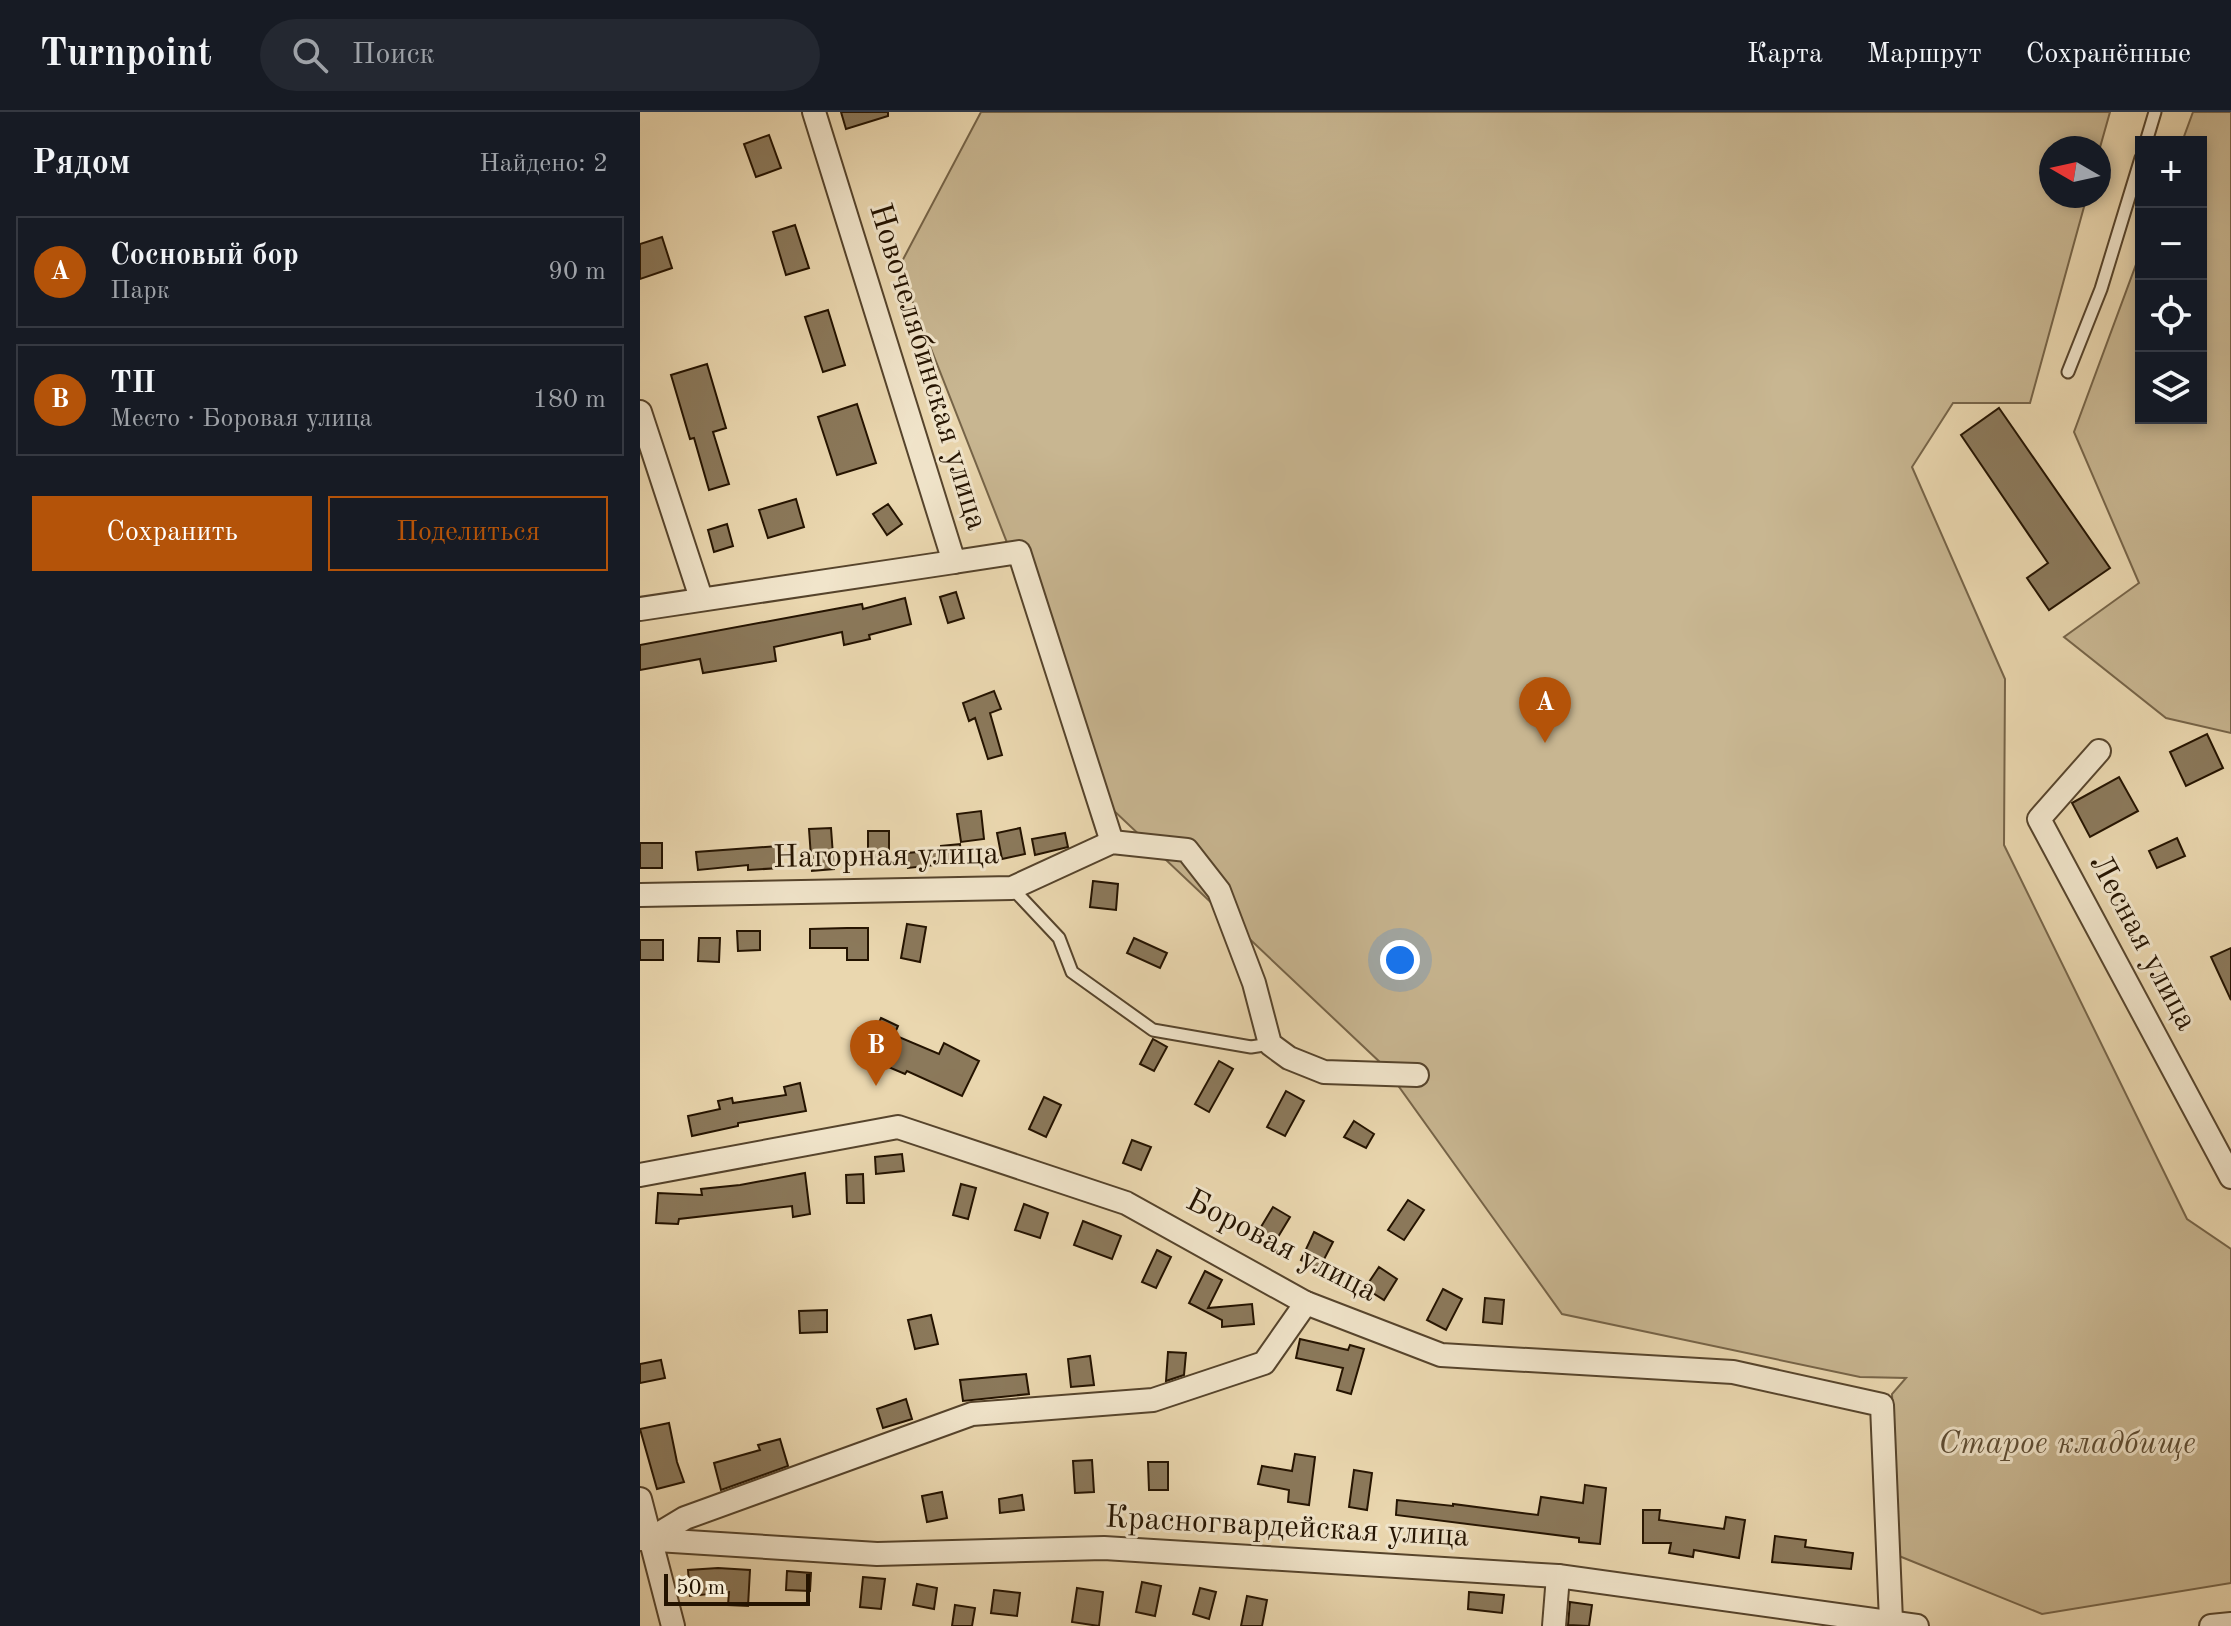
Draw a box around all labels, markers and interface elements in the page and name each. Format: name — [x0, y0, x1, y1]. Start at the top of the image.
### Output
search box — [260, 19, 820, 91]
icon: search — [288, 33, 332, 77]
text: Turnpoint — [40, 36, 212, 74]
text: Поиск — [352, 40, 435, 70]
text: Карта — [1747, 41, 1823, 69]
text: Маршрут — [1867, 41, 1982, 69]
text: Сохранённые — [2026, 41, 2191, 69]
north arrow — [2039, 136, 2111, 208]
map controls — [2135, 136, 2207, 424]
button: + — [2135, 136, 2207, 208]
text: Рядом — [32, 147, 131, 181]
text: Найдено: 2 — [479, 151, 608, 177]
street label: Новочелябинская улица — [862, 200, 992, 534]
button: − — [2135, 208, 2207, 280]
text: Сосновый бор — [110, 241, 299, 271]
text: A — [50, 259, 70, 285]
text: 90 m — [548, 259, 606, 285]
text: Парк — [110, 278, 170, 304]
button: locate — [2135, 280, 2207, 352]
button: layers — [2135, 352, 2207, 424]
text: ТП — [110, 369, 156, 399]
text: B — [51, 387, 69, 413]
text: 180 m — [533, 387, 606, 413]
text: Место · Боровая улица — [110, 406, 372, 432]
button: Сохранить — [32, 496, 312, 571]
button: Поделиться — [328, 496, 608, 571]
pin: A — [1519, 677, 1571, 743]
street label: Нагорная улица — [772, 839, 1000, 875]
street label: Лесная улица — [2082, 850, 2202, 1036]
your location — [1380, 940, 1420, 980]
pin: B — [850, 1020, 902, 1086]
street label: Боровая улица — [1180, 1185, 1382, 1309]
park label: Старое кладбище — [1938, 1429, 2196, 1461]
street label: Красногвардейская улица — [1104, 1502, 1470, 1554]
scale bar — [664, 1570, 810, 1606]
text: 50 m — [676, 1577, 725, 1599]

